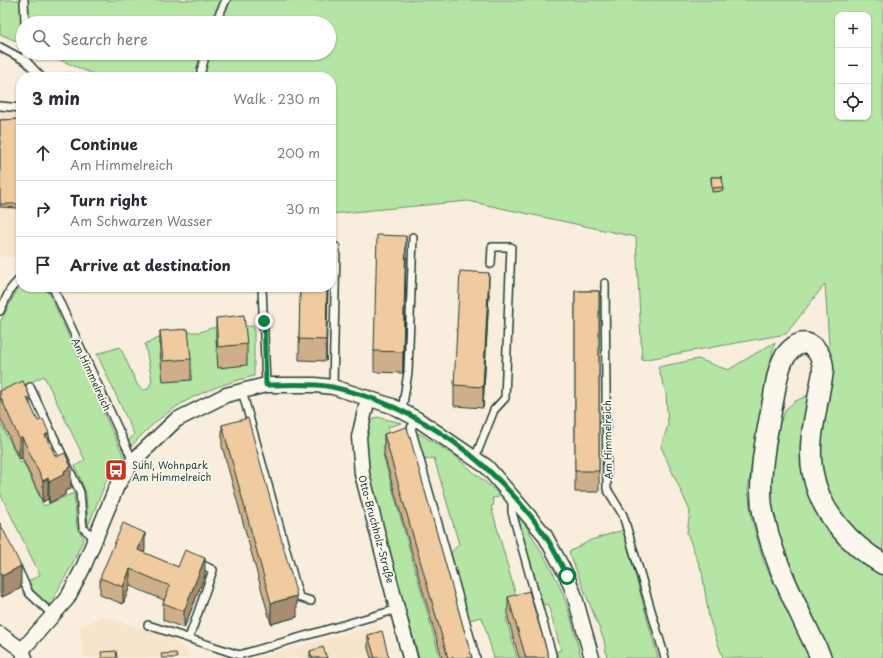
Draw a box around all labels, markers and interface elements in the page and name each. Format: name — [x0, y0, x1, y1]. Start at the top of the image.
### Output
map controls — [835, 12, 871, 120]
button: + — [835, 12, 871, 48]
search box — [16, 16, 336, 60]
icon: search — [30, 27, 52, 49]
text: Search here — [62, 27, 148, 50]
button: − — [835, 48, 871, 84]
button: locate — [835, 84, 871, 120]
text: 3 min — [32, 85, 80, 111]
text: Walk · 230 m — [233, 89, 320, 108]
text: Continue — [70, 132, 138, 155]
icon: ahead — [32, 142, 54, 164]
text: 200 m — [277, 143, 320, 162]
text: Am Himmelreich — [70, 155, 173, 174]
text: Turn right — [70, 188, 147, 211]
icon: right — [32, 198, 54, 220]
text: 30 m — [286, 199, 320, 218]
text: Am Schwarzen Wasser — [70, 211, 212, 230]
text: Arrive at destination — [70, 253, 231, 276]
icon: arrive — [32, 254, 54, 276]
route end — [255, 312, 273, 330]
street label: Am Himmelreich — [68, 335, 116, 413]
street label: Am Himmelreich — [599, 400, 615, 480]
bus stop icon: Suhl, Wohnpark Am Himmelreich — [103, 457, 129, 483]
place label: Suhl, Wohnpark Am Himmelreich — [132, 457, 211, 484]
street label: Otto-Bruchholz-Straße — [355, 473, 399, 585]
route start — [558, 567, 576, 585]

